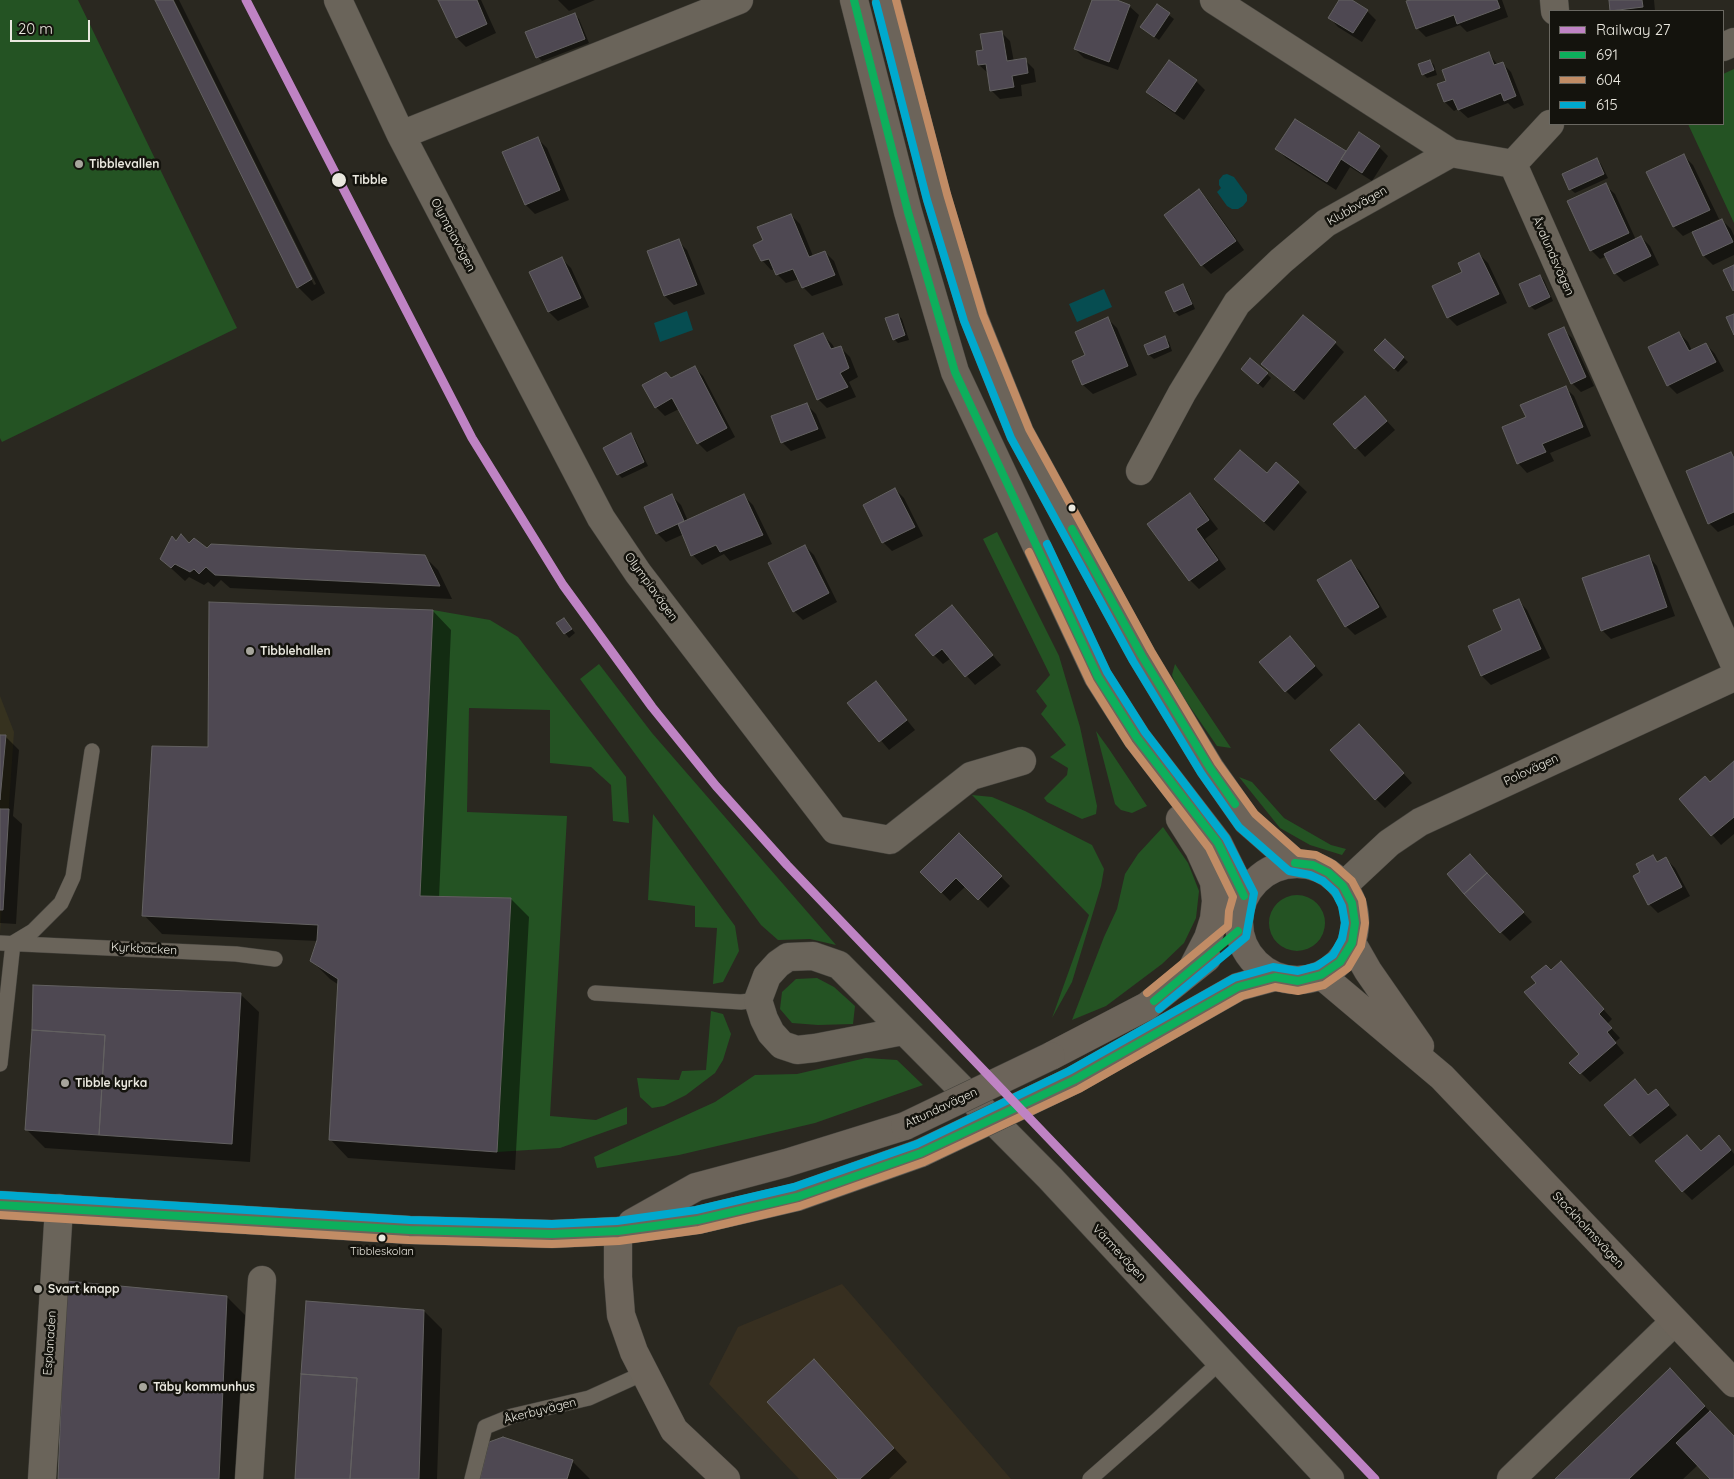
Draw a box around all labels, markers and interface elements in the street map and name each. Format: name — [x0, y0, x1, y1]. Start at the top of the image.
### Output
scale bar — [12, 10, 92, 42]
legend — [1549, 10, 1724, 125]
text: 20 m — [18, 19, 53, 38]
text: Railway 27 — [1596, 20, 1670, 39]
text: 691 — [1596, 45, 1618, 64]
text: 604 — [1596, 70, 1621, 89]
text: 615 — [1596, 95, 1618, 114]
place label: Tibblevallen — [89, 157, 159, 171]
marker: Tibblevallen — [73, 158, 85, 170]
marker: Tibble — [330, 171, 348, 189]
place label: Tibble — [352, 173, 388, 187]
street label: Klubbvägen — [1325, 183, 1389, 229]
street label: Olympiavägen — [428, 196, 478, 274]
street label: Åvalundsvägen — [1529, 214, 1577, 298]
unlabelled marker — [1067, 503, 1077, 513]
street label: Olympiavägen — [621, 550, 681, 624]
place label: Tibblehallen — [260, 644, 331, 658]
marker: Tibblehallen — [244, 645, 256, 657]
street label: Polovägen — [1501, 751, 1561, 789]
street label: Kyrkbacken — [111, 940, 177, 958]
place label: Tibble kyrka — [75, 1076, 147, 1090]
marker: Tibble kyrka — [59, 1077, 71, 1089]
street label: Attundavägen — [902, 1085, 980, 1131]
street label: Stockholmsvägen — [1549, 1189, 1627, 1271]
street label: Värmevägen — [1089, 1222, 1149, 1284]
marker: Tibbleskolan — [377, 1233, 387, 1243]
place label: Tibbleskolan — [350, 1245, 414, 1259]
place label: Svart knapp — [48, 1282, 119, 1296]
marker: Svart knapp — [32, 1283, 44, 1295]
street label: Esplanaden — [41, 1310, 59, 1376]
place label: Täby kommunhus — [153, 1380, 255, 1394]
marker: Täby kommunhus — [137, 1381, 149, 1393]
street label: Åkerbyvägen — [502, 1395, 578, 1427]

